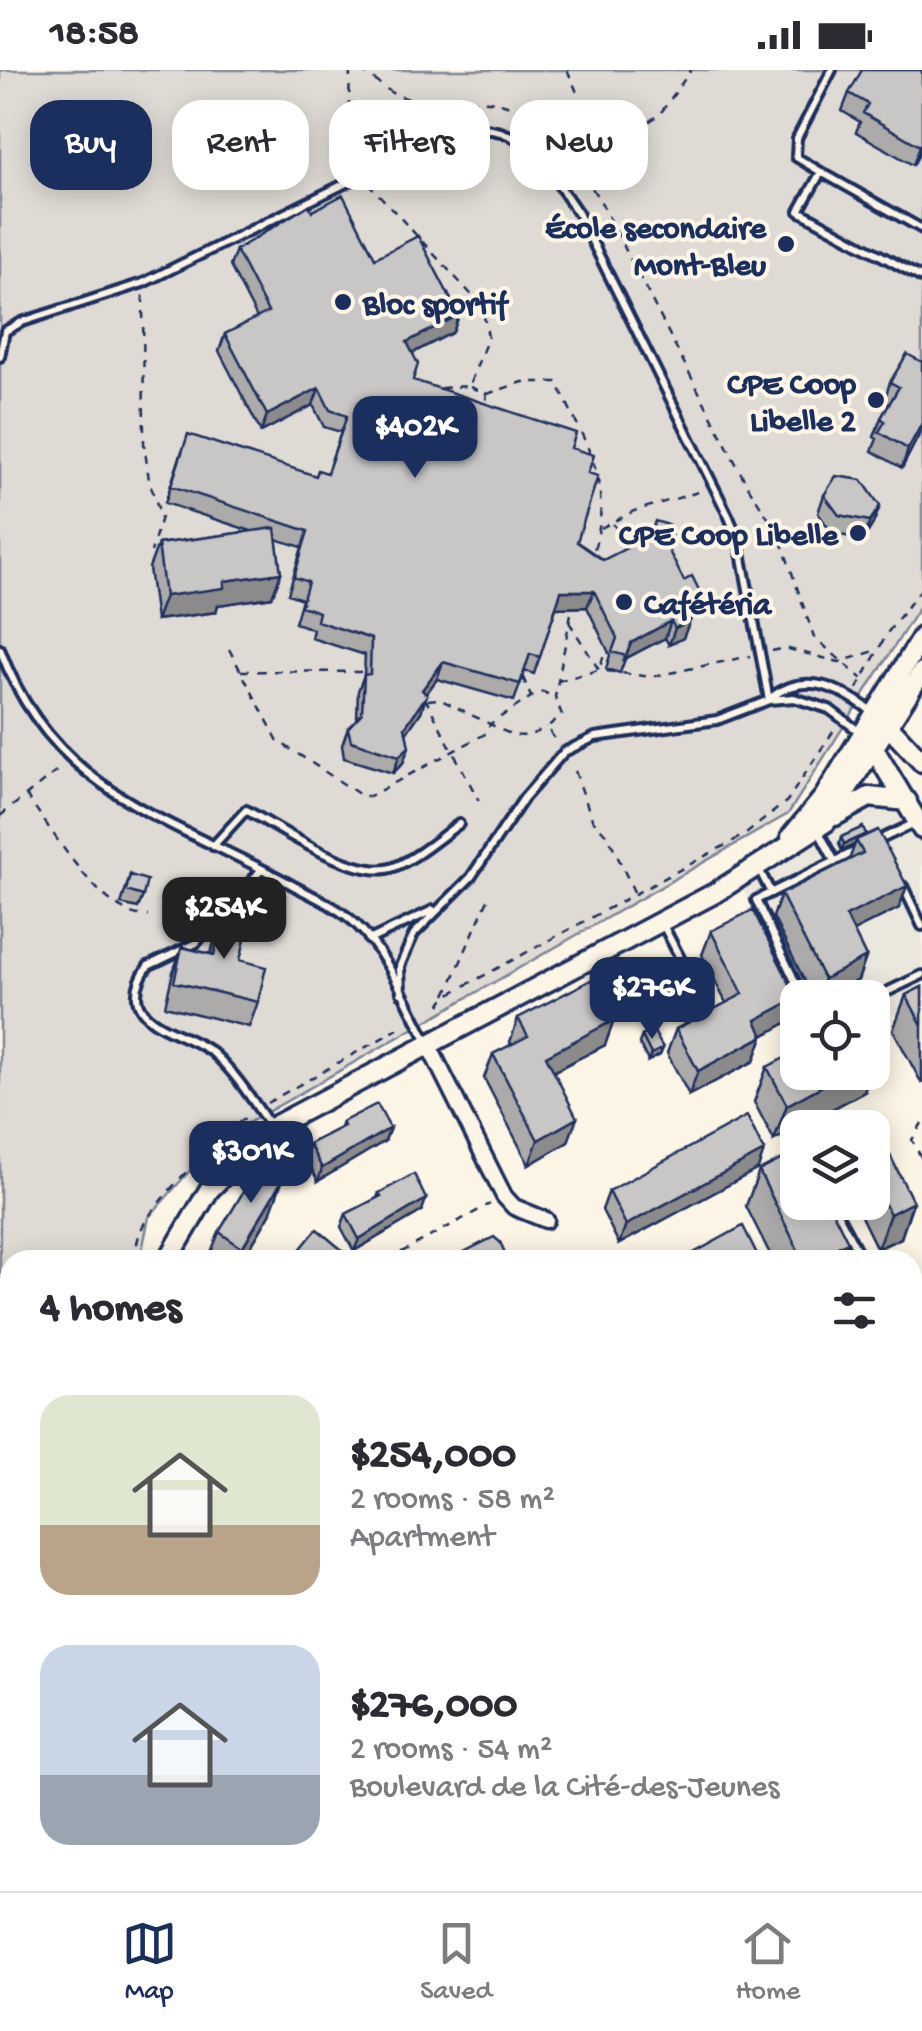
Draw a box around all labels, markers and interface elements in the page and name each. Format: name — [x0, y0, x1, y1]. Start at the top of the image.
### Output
text: 18:58 — [50, 13, 139, 57]
chip: Buy — [30, 100, 152, 190]
chip: Rent — [172, 100, 309, 190]
chip: Filters — [329, 100, 490, 190]
chip: New — [510, 100, 648, 190]
place label: École secondaire Mont-Bleu — [545, 212, 767, 287]
marker: École secondaire Mont-Bleu — [775, 233, 797, 255]
place label: Bloc sportif — [362, 288, 510, 326]
marker: Bloc sportif — [332, 291, 354, 313]
place label: CPE Coop Libelle 2 — [727, 368, 856, 443]
marker: CPE Coop Libelle 2 — [865, 389, 887, 411]
pin: $402K — [345, 396, 485, 481]
text: $402K — [375, 409, 456, 447]
place label: CPE Coop Libelle — [619, 519, 839, 557]
marker: CPE Coop Libelle — [847, 522, 869, 544]
place label: Cafétéria — [644, 588, 773, 626]
marker: Cafétéria — [613, 591, 635, 613]
pin: $254K — [154, 877, 294, 962]
text: $254K — [184, 890, 264, 928]
pin: $276K — [582, 957, 722, 1042]
text: $276K — [612, 970, 692, 1008]
map controls — [780, 980, 890, 1220]
button: locate — [780, 980, 890, 1090]
button: layers — [780, 1110, 890, 1220]
pin: $301K — [181, 1121, 321, 1206]
text: $301K — [211, 1134, 291, 1172]
icon: filters — [827, 1283, 882, 1338]
text: 4 homes — [40, 1286, 181, 1335]
text: $254,000 — [350, 1433, 516, 1482]
icon: home — [120, 1435, 240, 1555]
text: 2 rooms · 58 m² — [350, 1482, 555, 1520]
text: Apartment — [350, 1520, 494, 1558]
text: $276,000 — [350, 1683, 517, 1732]
icon: home — [120, 1685, 240, 1805]
text: 2 rooms · 54 m² — [350, 1732, 552, 1770]
text: Boulevard de la Cité-des-Jeunes — [350, 1770, 779, 1808]
tab: Map — [122, 1916, 177, 2009]
tab: Saved — [420, 1916, 492, 2009]
tab: Home — [735, 1916, 800, 2009]

